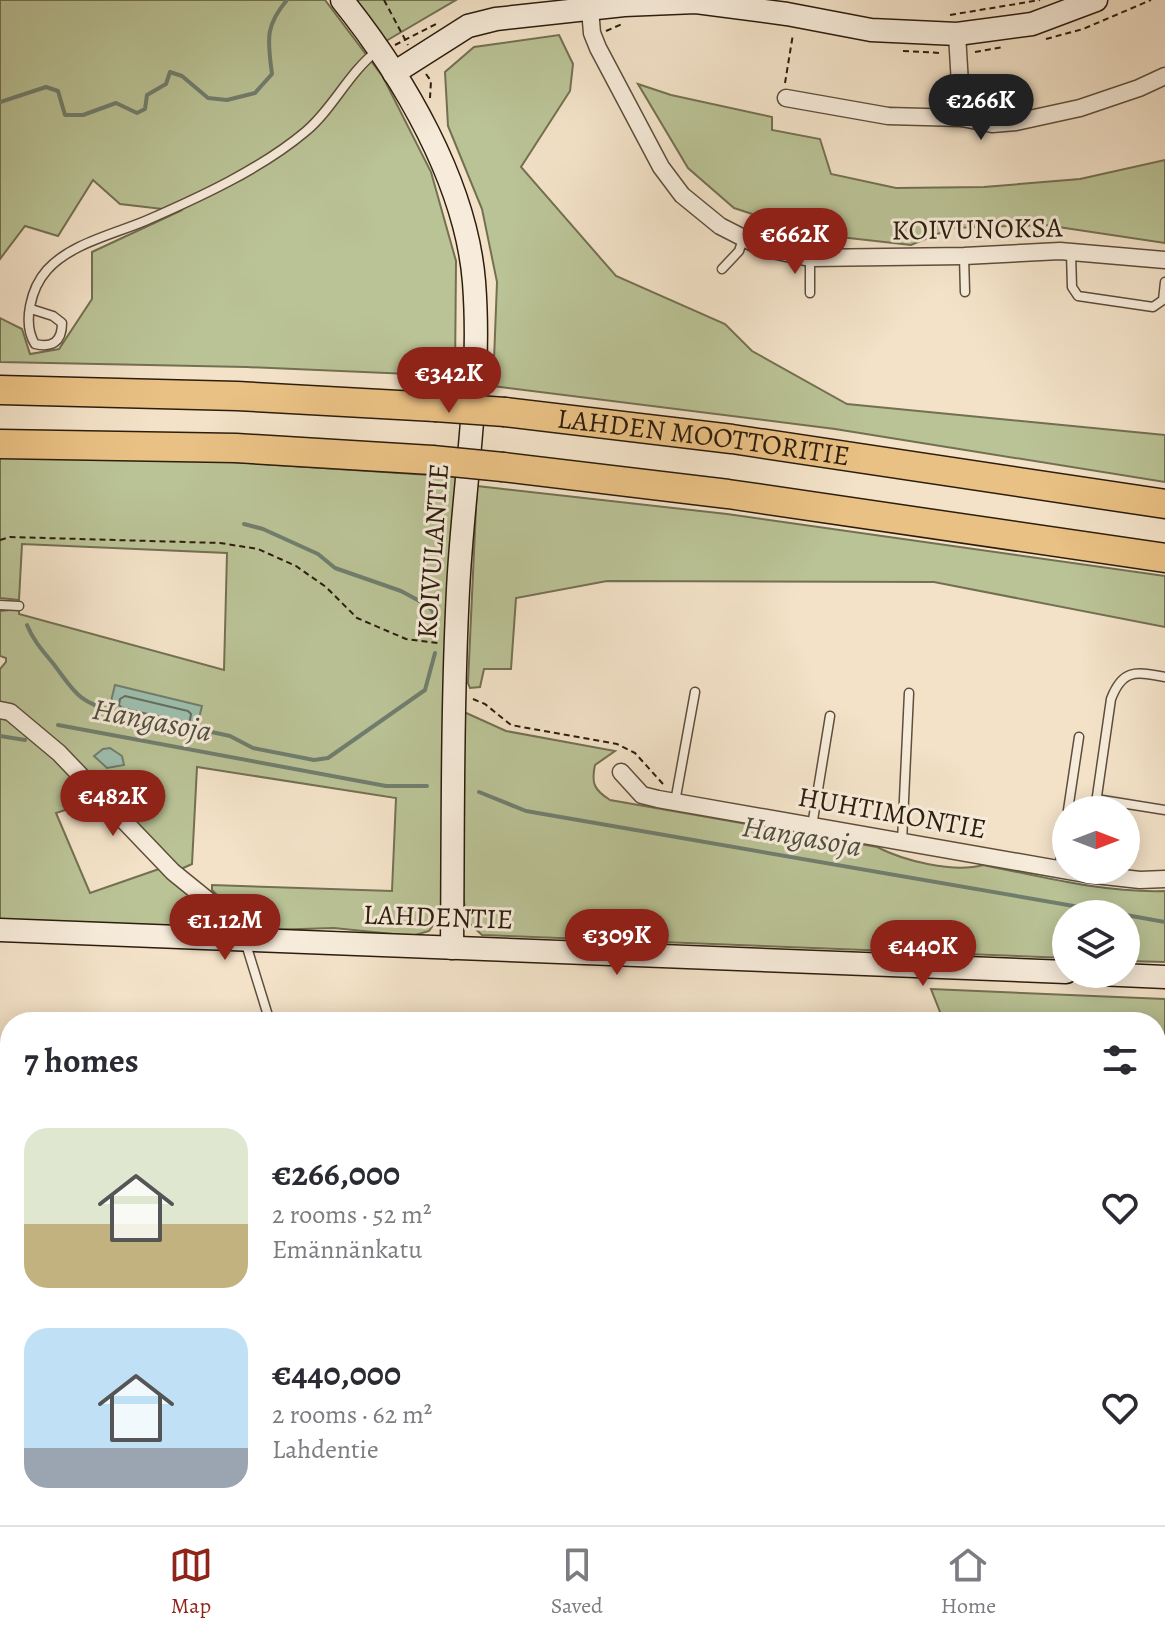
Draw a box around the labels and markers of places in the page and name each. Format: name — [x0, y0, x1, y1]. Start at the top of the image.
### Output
pin: €266K — [925, 74, 1037, 142]
pin: €662K — [739, 208, 851, 276]
pin: €342K — [393, 347, 505, 415]
pin: €482K — [57, 770, 169, 838]
pin: €1.12M — [160, 894, 290, 962]
pin: €309K — [561, 909, 673, 977]
pin: €440K — [867, 920, 979, 988]

